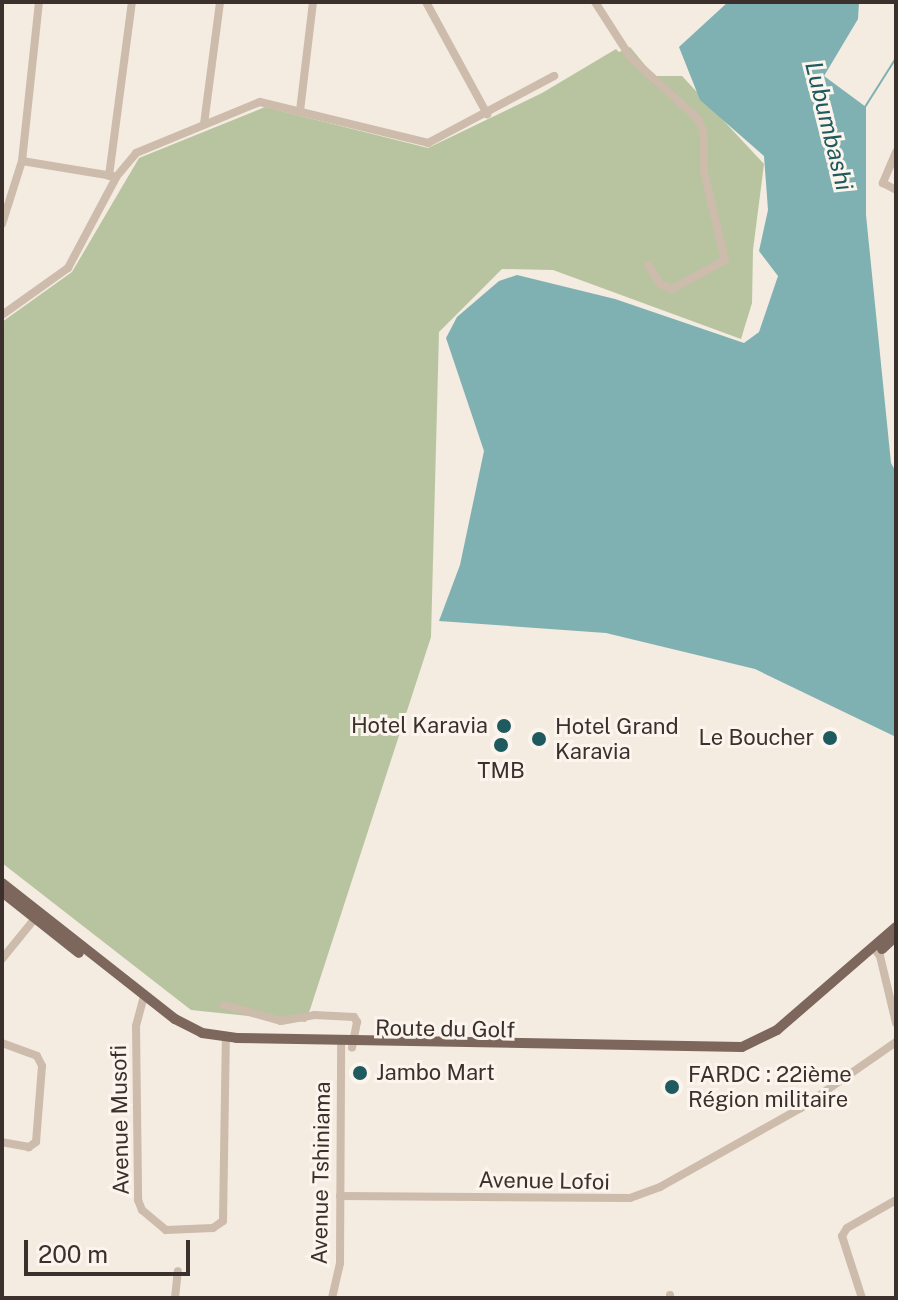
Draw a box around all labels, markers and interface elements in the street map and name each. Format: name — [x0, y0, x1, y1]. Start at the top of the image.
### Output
water label: Lubumbashi — [799, 59, 859, 193]
place label: Hotel Karavia — [351, 713, 488, 739]
place label: Hotel Grand Karavia — [555, 713, 679, 764]
marker: Hotel Karavia — [495, 717, 513, 735]
place label: Le Boucher — [698, 725, 814, 751]
marker: Le Boucher — [821, 729, 839, 747]
marker: Hotel Grand Karavia — [530, 730, 548, 748]
marker: TMB — [492, 736, 510, 754]
place label: TMB — [477, 758, 525, 784]
street label: Route du Golf — [375, 1015, 515, 1043]
street label: Avenue Musofi — [105, 1045, 135, 1195]
place label: Jambo Mart — [376, 1060, 495, 1086]
place label: FARDC : 22ième Région militaire — [688, 1061, 852, 1112]
marker: Jambo Mart — [351, 1064, 369, 1082]
marker: FARDC : 22ième Région militaire — [663, 1078, 681, 1096]
street label: Avenue Tshiniama — [306, 1081, 336, 1265]
street label: Avenue Lofoi — [478, 1167, 610, 1195]
scale bar — [28, 1224, 194, 1274]
text: 200 m — [38, 1240, 108, 1268]

